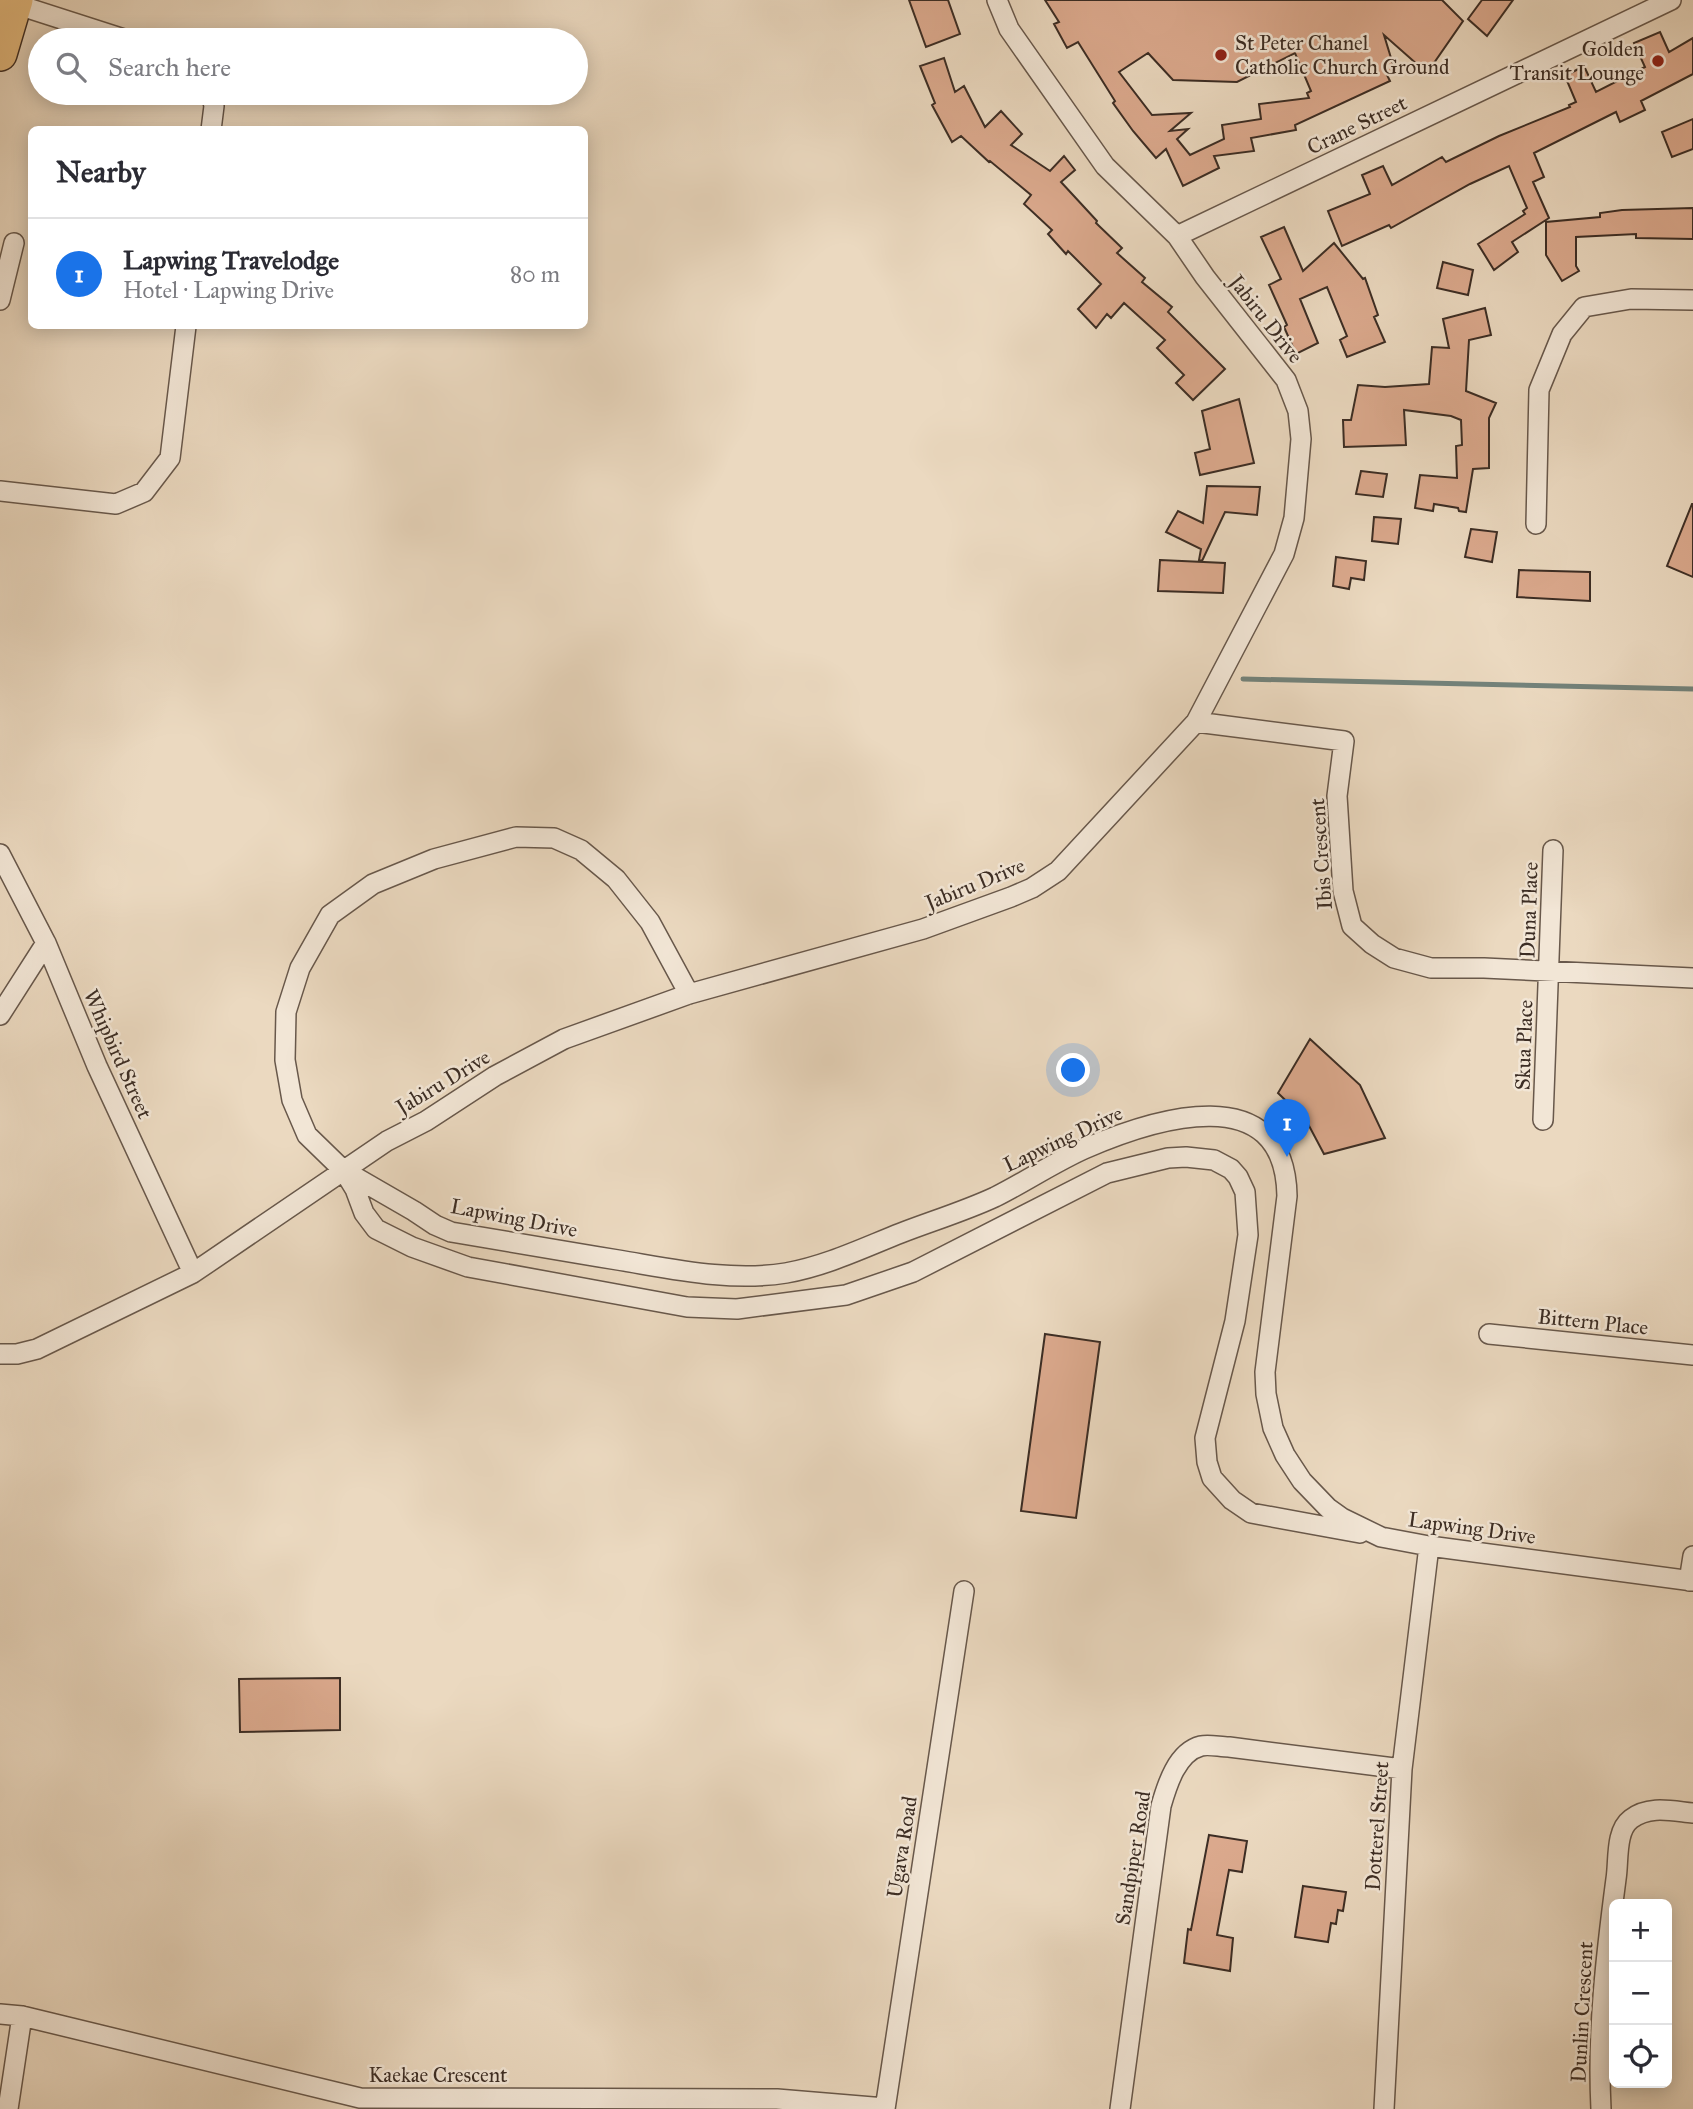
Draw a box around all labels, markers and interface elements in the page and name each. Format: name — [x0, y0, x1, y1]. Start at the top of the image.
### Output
search box — [28, 28, 588, 105]
place label: St Peter Chanel Catholic Church Ground — [1235, 30, 1450, 80]
place label: Golden Transit Lounge — [1509, 36, 1644, 86]
marker: St Peter Chanel Catholic Church Ground — [1213, 47, 1229, 63]
icon: search — [52, 48, 90, 86]
text: Search here — [108, 51, 231, 83]
marker: Golden Transit Lounge — [1650, 53, 1666, 69]
street label: Crane Street — [1303, 89, 1412, 160]
text: Nearby — [56, 154, 146, 190]
text: Lapwing Travelodge — [123, 244, 339, 276]
text: 1 — [74, 260, 84, 288]
text: 80 m — [510, 260, 560, 288]
street label: Jabiru Drive — [1222, 268, 1309, 369]
text: Hotel · Lapwing Drive — [123, 276, 334, 304]
street label: Ibis Crescent — [1304, 797, 1338, 911]
street label: Jabiru Drive — [920, 852, 1029, 916]
street label: Duna Place — [1514, 861, 1544, 959]
street label: Whipbird Street — [78, 985, 158, 1123]
street label: Skua Place — [1509, 999, 1539, 1091]
street label: Jabiru Drive — [390, 1044, 495, 1121]
your location — [1056, 1053, 1090, 1087]
pin: 1 — [1264, 1099, 1310, 1157]
street label: Lapwing Drive — [999, 1100, 1127, 1178]
street label: Lapwing Drive — [448, 1193, 580, 1243]
street label: Bittern Place — [1536, 1303, 1650, 1341]
street label: Lapwing Drive — [1407, 1506, 1538, 1550]
street label: Dotterel Street — [1360, 1760, 1395, 1892]
street label: Sandpiper Road — [1110, 1789, 1157, 1927]
street label: Ugava Road — [881, 1794, 923, 1900]
map controls — [1609, 1899, 1672, 2088]
button: + — [1609, 1899, 1672, 1962]
street label: Dunlin Crescent — [1565, 1940, 1599, 2083]
button: − — [1609, 1962, 1672, 2025]
button: locate — [1609, 2025, 1672, 2088]
street label: Kaekae Crescent — [368, 2062, 508, 2088]

